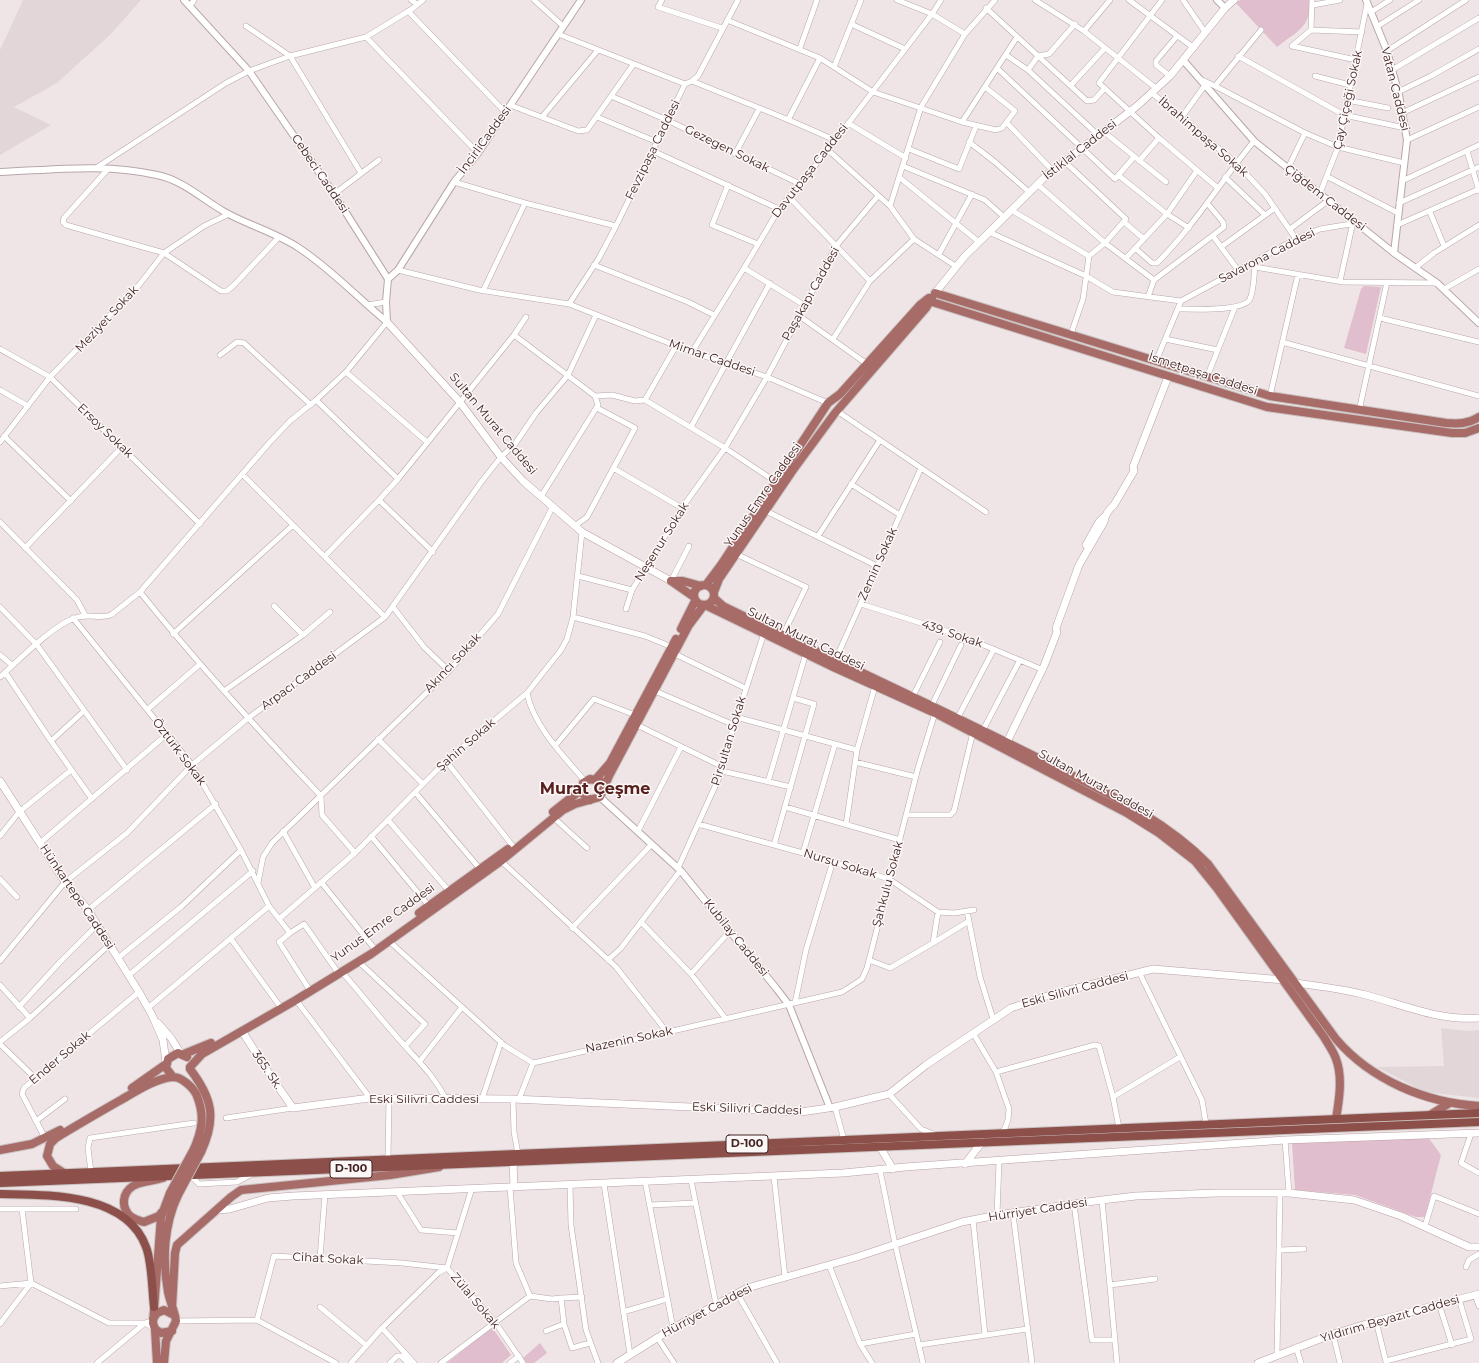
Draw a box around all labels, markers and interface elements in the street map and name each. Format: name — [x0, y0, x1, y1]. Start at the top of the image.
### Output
street label: Vatan Caddesi — [1378, 46, 1412, 132]
street label: Çay Çiçeği Sokak — [1330, 49, 1366, 151]
street label: İbrahimpaşa Sokak — [1155, 94, 1251, 180]
street label: Fevzipaşa Caddesi — [623, 98, 683, 202]
street label: İncirliCaddesi — [455, 103, 515, 177]
street label: İstiklal Caddesi — [1040, 117, 1120, 183]
street label: Davutpaşa Caddesi — [769, 121, 851, 221]
street label: Gezegen Sokak — [682, 122, 772, 176]
street label: Cebeci Caddesi — [288, 132, 352, 216]
street label: Çiğdem Caddesi — [1281, 162, 1369, 234]
street label: Savarona Caddesi — [1216, 225, 1318, 287]
street label: Paşakapı Caddesi — [779, 245, 843, 343]
street label: Meziyet Sokak — [72, 283, 142, 355]
street label: Mimar Caddesi — [667, 336, 757, 380]
street label: İsmetpaşa Caddesi — [1147, 350, 1259, 398]
street label: Sultan Murat Caddesi — [446, 370, 540, 478]
street label: Ersoy Sokak — [74, 401, 136, 461]
street label: Yunus Emre Caddesi — [721, 440, 805, 550]
street label: Neşenur Sokak — [632, 500, 692, 584]
street label: Zemin Sokak — [855, 525, 901, 603]
street label: Sultan Murat Caddesi — [745, 604, 867, 674]
street label: 439. Sokak — [920, 617, 984, 651]
street label: Akıncı Sokak — [422, 630, 484, 696]
street label: Arpacı Caddesi — [258, 649, 340, 713]
street label: Pirsultan Sokak — [709, 694, 749, 788]
street label: Öztürk Sokak — [149, 716, 209, 788]
street label: Şahin Sokak — [434, 716, 498, 774]
street label: Sultan Murat Caddesi — [1036, 747, 1156, 821]
district label: Murat Çeşme — [540, 779, 650, 799]
street label: Şahkulu Sokak — [870, 839, 906, 929]
street label: Hünkartepe Caddesi — [36, 842, 118, 952]
street label: Nursu Sokak — [802, 846, 878, 882]
street label: Yunus Emre Caddesi — [328, 881, 438, 965]
street label: Kubilay Caddesi — [700, 896, 772, 980]
street label: Eski Silivri Caddesi — [1020, 969, 1130, 1011]
street label: Nazenin Sokak — [584, 1024, 674, 1056]
street label: Ender Sokak — [26, 1028, 94, 1088]
street label: 365. Sk. — [249, 1048, 285, 1092]
street label: Eski Silivri Caddesi — [369, 1092, 479, 1106]
street label: Eski Silivri Caddesi — [692, 1100, 802, 1118]
road number: D-100 — [726, 1135, 768, 1153]
road number: D-100 — [330, 1160, 372, 1178]
street label: Hürriyet Caddesi — [987, 1195, 1089, 1225]
street label: Cihat Sokak — [292, 1250, 364, 1268]
street label: Zülal Sokak — [447, 1270, 503, 1332]
street label: Hürriyet Caddesi — [659, 1281, 755, 1341]
street label: Yıldırım Beyazıt Caddesi — [1319, 1292, 1461, 1346]

